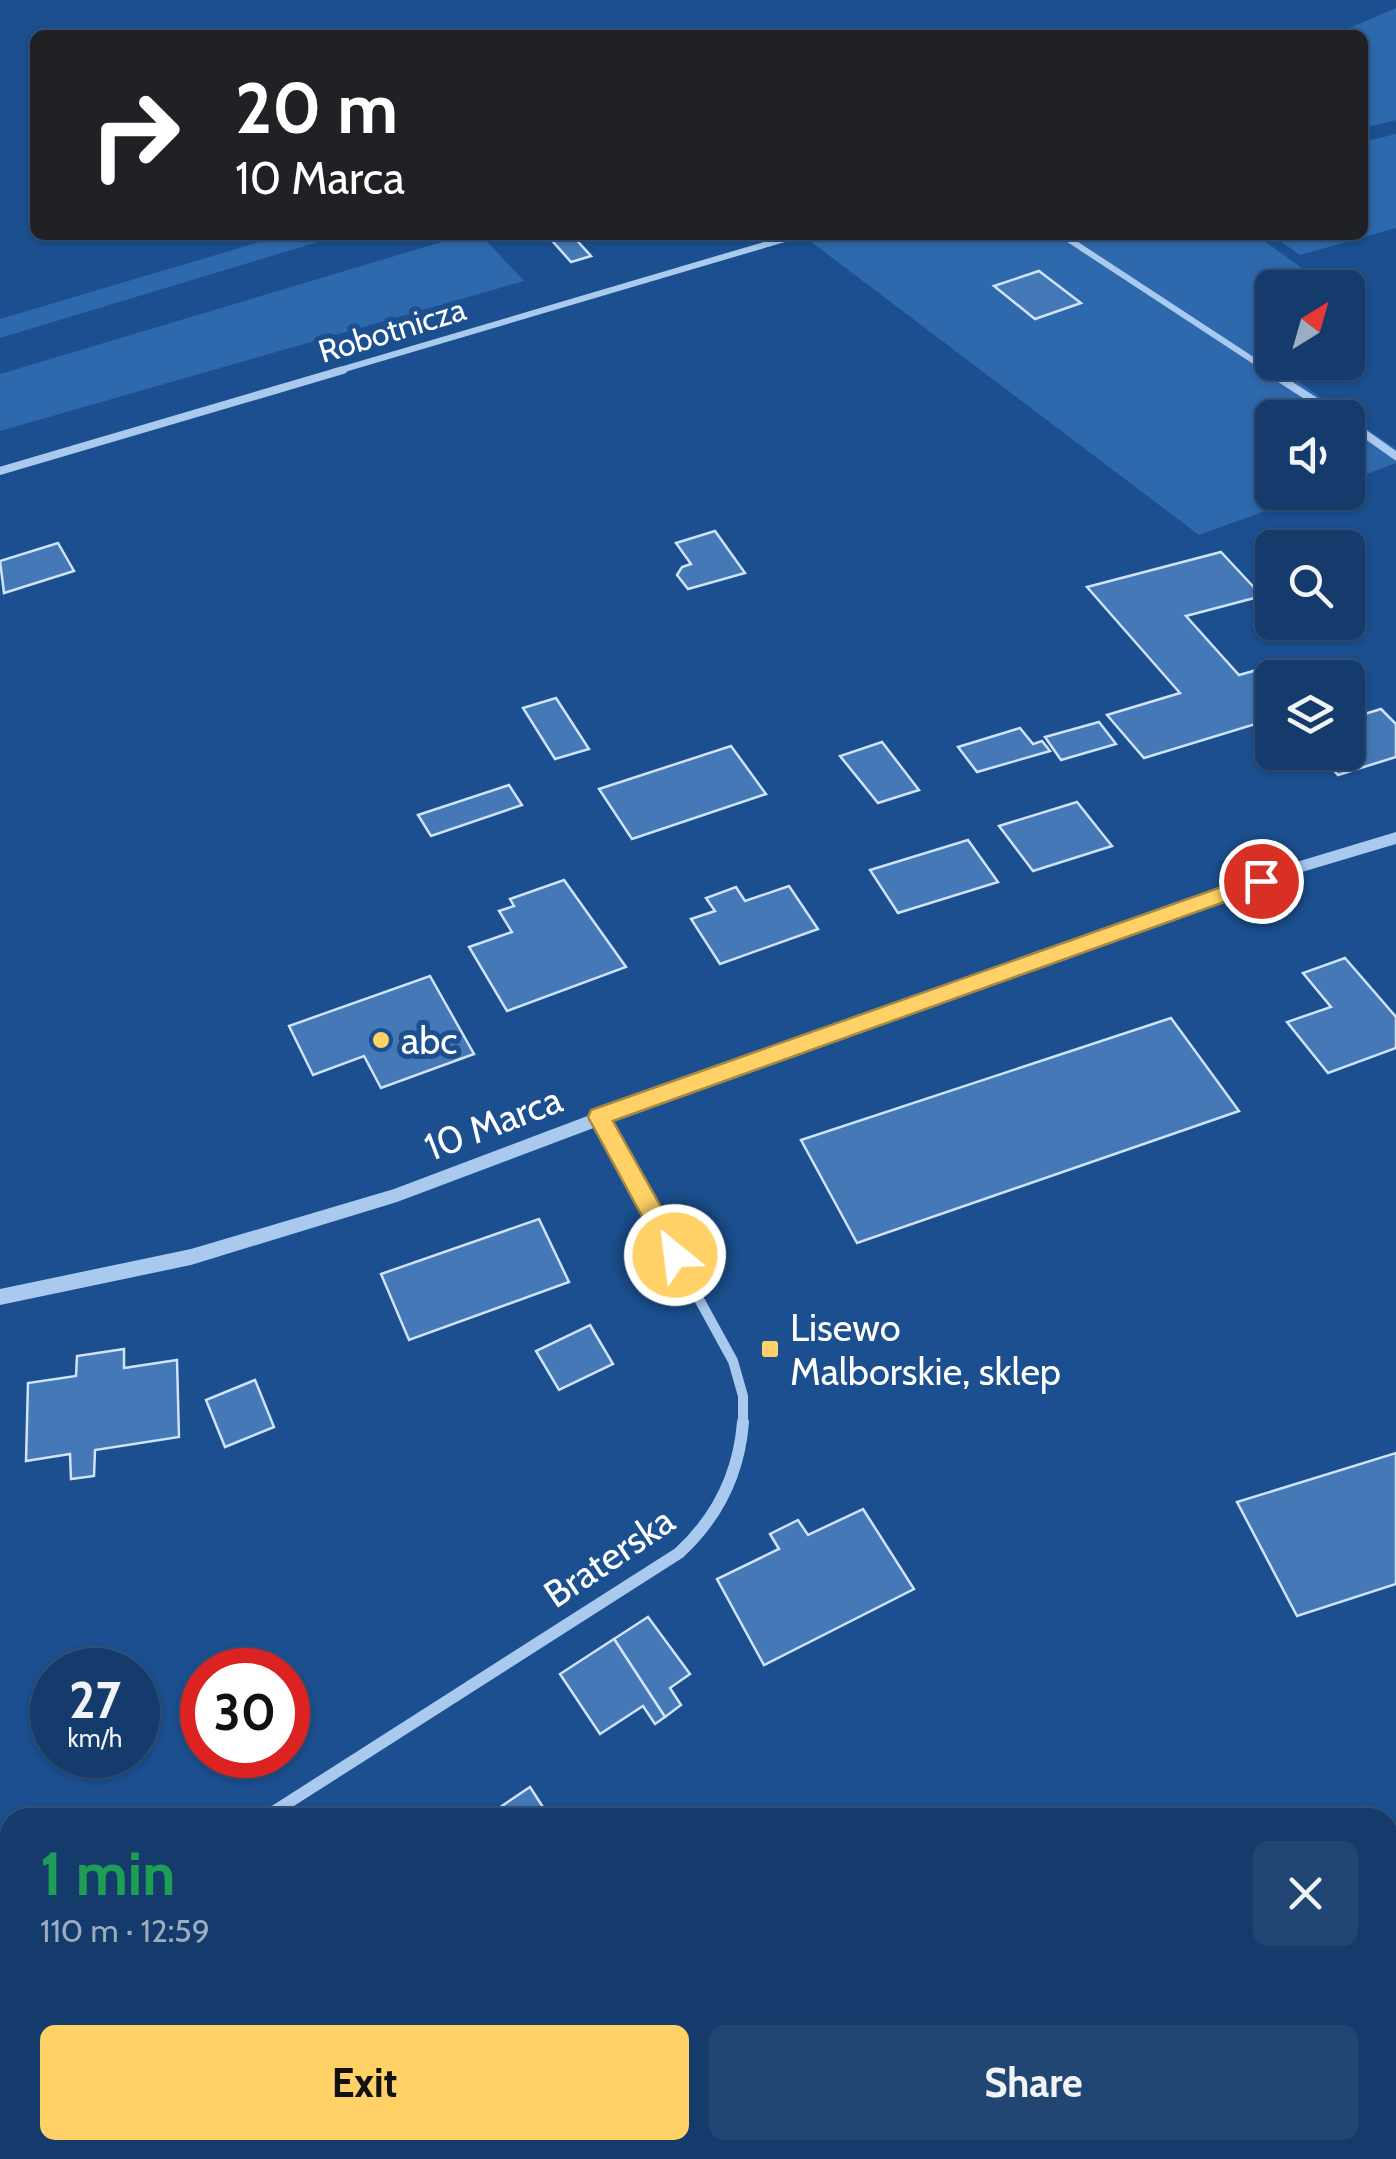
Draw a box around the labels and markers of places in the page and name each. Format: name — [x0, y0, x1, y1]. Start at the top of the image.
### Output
pin — [1219, 839, 1304, 924]
place label: abc — [401, 1017, 458, 1064]
marker: abc — [370, 1029, 392, 1051]
place label: Lisewo Malborskie, sklep — [790, 1304, 1061, 1395]
marker: Lisewo Malborskie, sklep — [759, 1338, 781, 1360]

